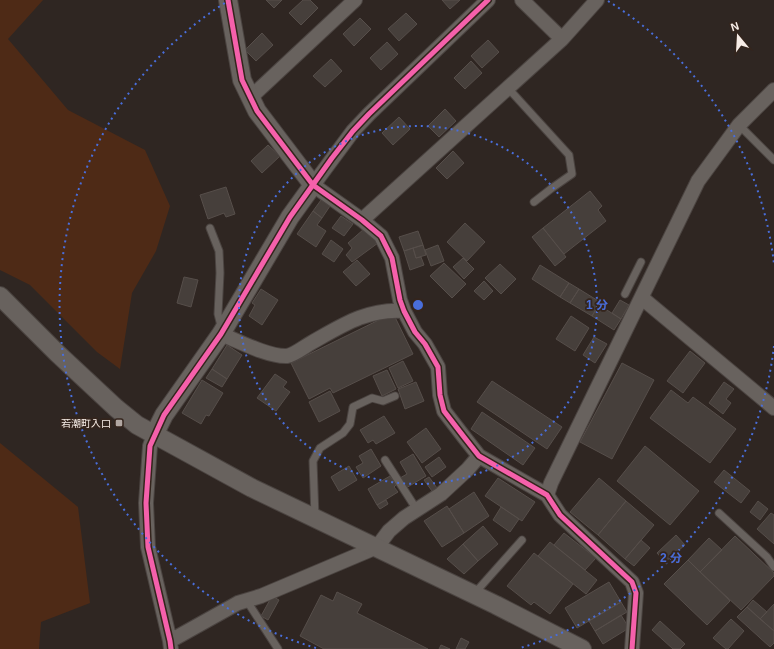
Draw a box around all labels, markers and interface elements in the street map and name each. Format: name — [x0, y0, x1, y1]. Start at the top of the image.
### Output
north arrow — [718, 16, 758, 56]
text: N — [729, 20, 741, 33]
centre of rings — [411, 298, 425, 312]
text: 1 分 — [586, 298, 608, 312]
place label: 若潮町入口 — [61, 418, 111, 429]
marker: 若潮町入口 — [114, 418, 124, 428]
text: 2 分 — [660, 551, 682, 565]

